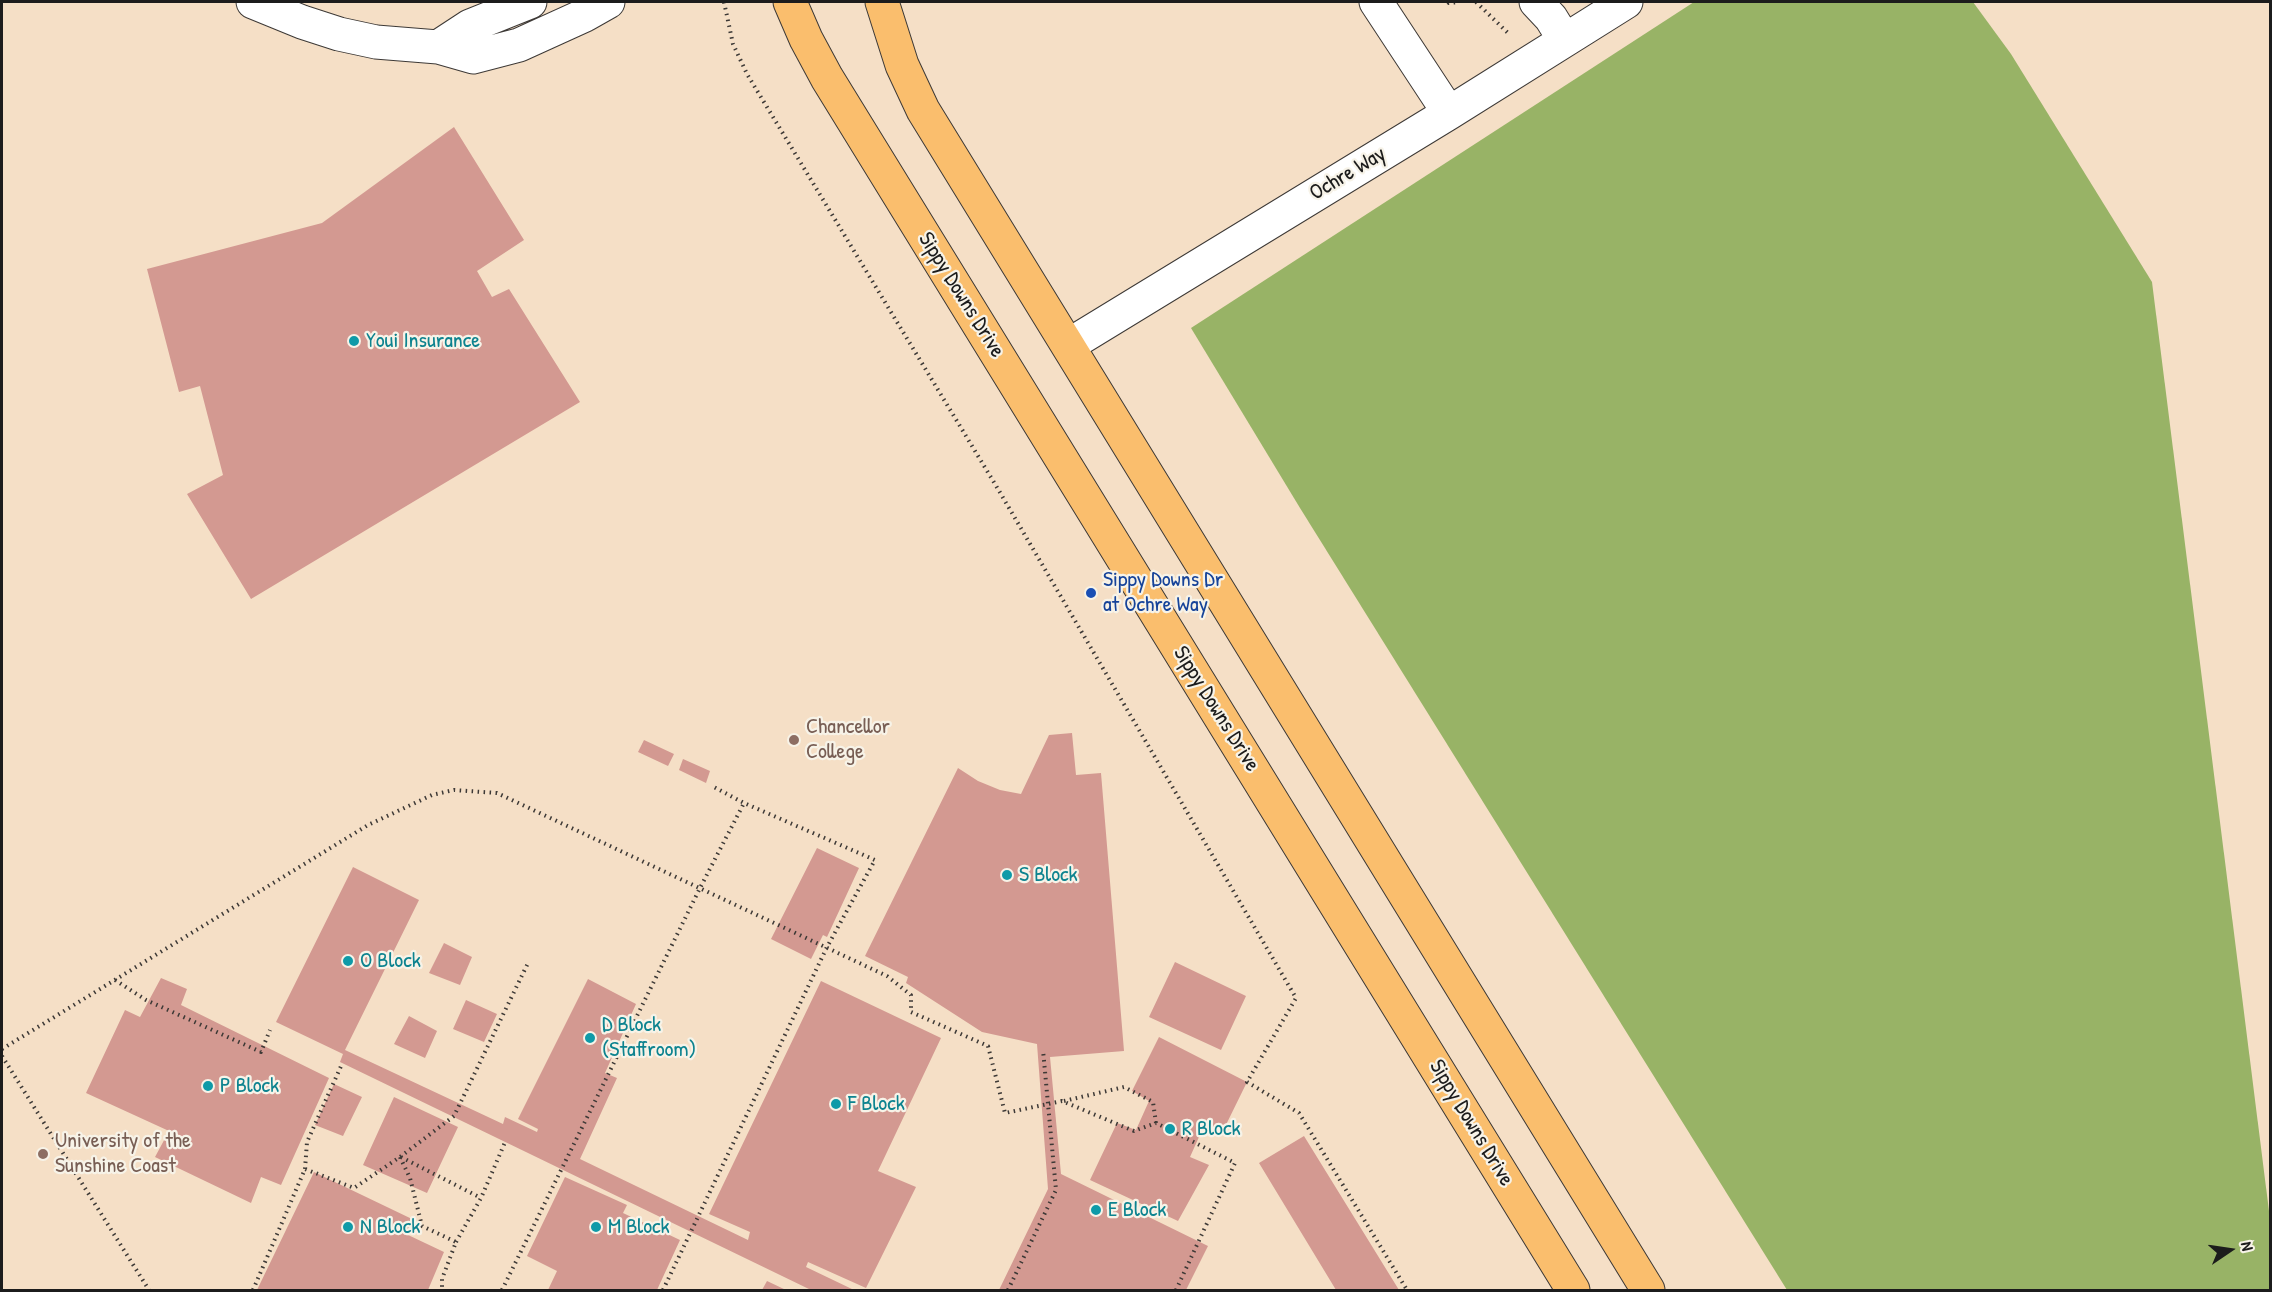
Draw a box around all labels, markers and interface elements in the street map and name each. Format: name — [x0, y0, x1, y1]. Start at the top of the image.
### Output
street label: Ochre Way — [1305, 141, 1391, 207]
street label: Sippy Downs Drive — [912, 228, 1010, 362]
place label: Youi Insurance — [366, 328, 480, 354]
marker: Youi Insurance — [347, 334, 361, 348]
place label: Sippy Downs Dr at Ochre Way — [1103, 567, 1223, 618]
marker: Sippy Downs Dr at Ochre Way — [1084, 586, 1098, 600]
street label: Sippy Downs Drive — [1167, 642, 1265, 776]
place label: Chancellor College — [806, 714, 890, 766]
marker: Chancellor College — [787, 733, 801, 747]
place label: S Block — [1019, 862, 1078, 888]
marker: S Block — [1000, 868, 1014, 882]
place label: O Block — [360, 948, 421, 974]
marker: O Block — [341, 954, 355, 968]
place label: D Block (Staffroom) — [602, 1012, 696, 1064]
marker: D Block (Staffroom) — [583, 1031, 597, 1045]
street label: Sippy Downs Drive — [1423, 1055, 1519, 1191]
place label: P Block — [220, 1073, 279, 1099]
marker: P Block — [201, 1079, 215, 1093]
place label: F Block — [848, 1091, 905, 1117]
marker: F Block — [829, 1097, 843, 1111]
place label: R Block — [1182, 1116, 1241, 1142]
marker: R Block — [1163, 1122, 1177, 1136]
place label: University of the Sunshine Coast — [55, 1128, 191, 1180]
marker: University of the Sunshine Coast — [36, 1147, 50, 1161]
place label: E Block — [1108, 1197, 1166, 1223]
marker: E Block — [1089, 1203, 1103, 1217]
place label: N Block — [360, 1214, 420, 1240]
place label: M Block — [608, 1214, 670, 1240]
marker: N Block — [341, 1220, 355, 1234]
marker: M Block — [589, 1220, 603, 1234]
north arrow — [2200, 1220, 2260, 1280]
text: N — [2236, 1239, 2259, 1253]

